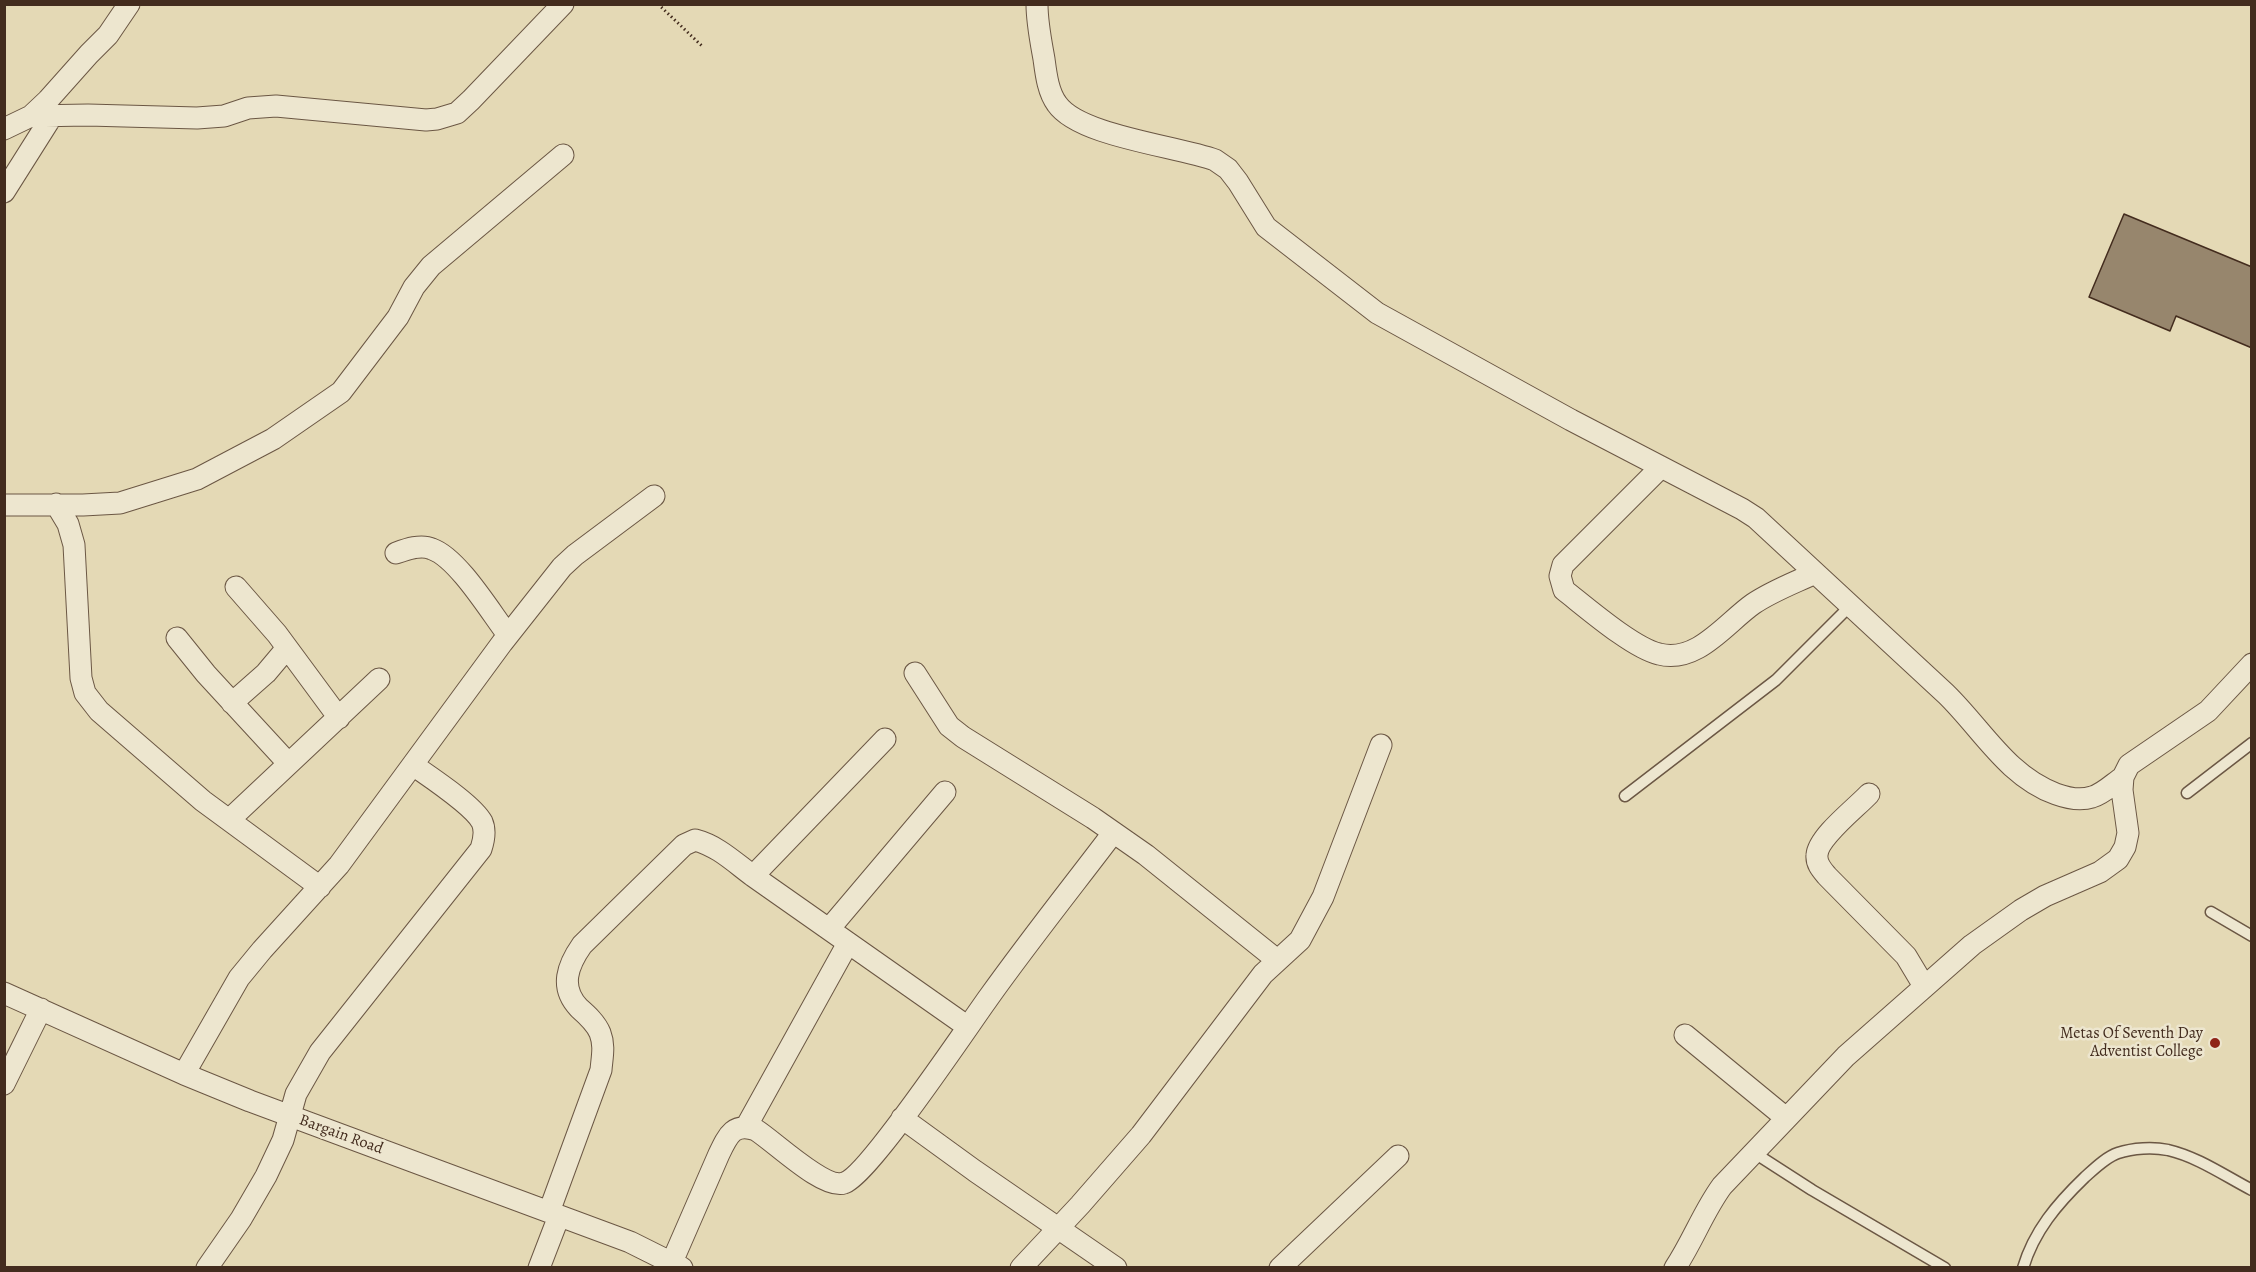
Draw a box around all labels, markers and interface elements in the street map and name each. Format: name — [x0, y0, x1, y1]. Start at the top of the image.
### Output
place label: Metas Of Seventh Day Adventist College — [2060, 1024, 2203, 1062]
marker: Metas Of Seventh Day Adventist College — [2208, 1036, 2222, 1050]
street label: Bargain Road — [296, 1111, 386, 1159]

